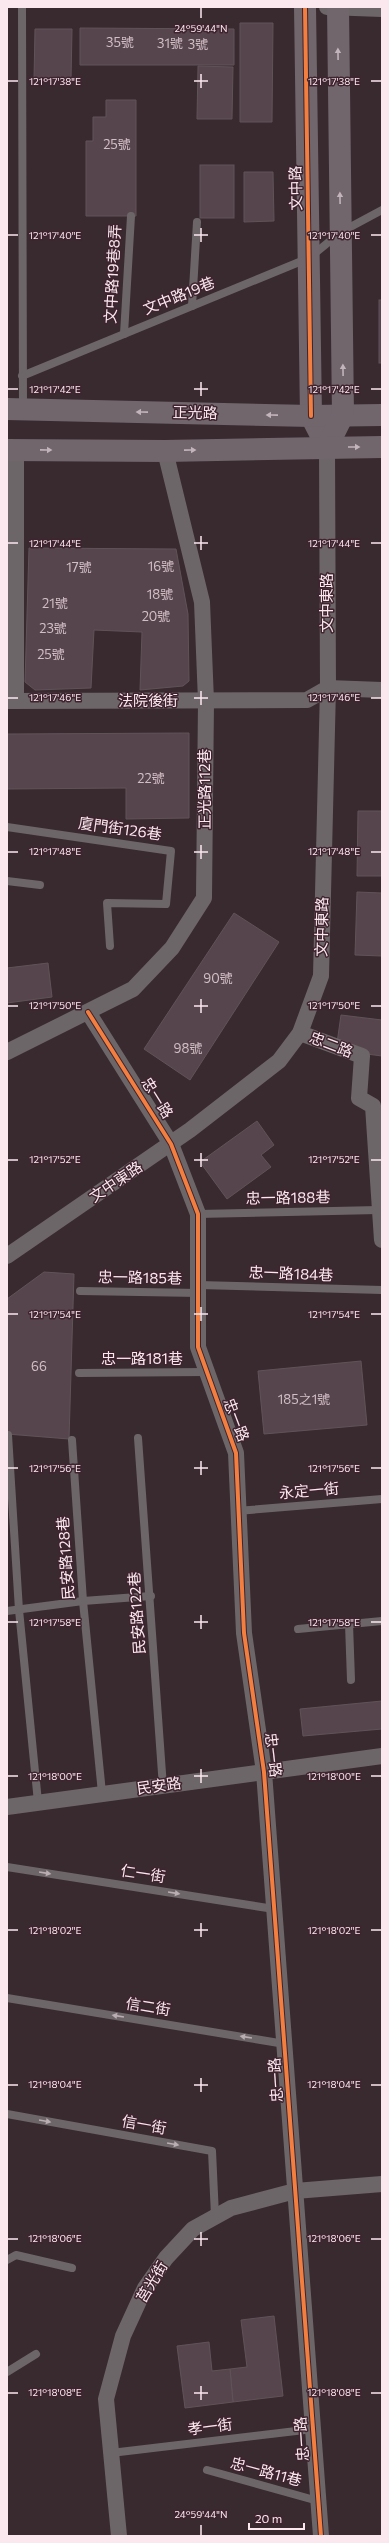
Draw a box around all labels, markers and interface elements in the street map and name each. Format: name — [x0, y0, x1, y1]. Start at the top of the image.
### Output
text: 24°59'44"N — [174, 22, 228, 34]
house number: 35號 — [106, 34, 134, 50]
house number: 31號 — [157, 35, 183, 51]
house number: 3號 — [188, 36, 208, 52]
one-way arrow — [335, 48, 342, 60]
text: 121°17'38"E — [29, 75, 81, 87]
text: 121°17'38"E — [308, 75, 360, 87]
house number: 25號 — [103, 136, 131, 152]
street label: 文中路 — [286, 165, 304, 211]
one-way arrow — [337, 192, 344, 204]
street label: 文中路19巷8弄 — [100, 224, 124, 324]
text: 121°17'40"E — [29, 229, 81, 241]
text: 121°17'40"E — [308, 229, 360, 241]
street label: 文中路19巷 — [140, 273, 217, 318]
one-way arrow — [340, 363, 346, 376]
text: 121°17'42"E — [29, 383, 81, 395]
text: 121°17'42"E — [308, 383, 360, 395]
street label: 正光路 — [172, 403, 218, 421]
one-way arrow — [135, 409, 148, 415]
one-way arrow — [266, 412, 278, 419]
one-way arrow — [348, 444, 361, 450]
one-way arrow — [40, 447, 53, 453]
one-way arrow — [184, 447, 196, 454]
text: 121°17'44"E — [29, 537, 81, 549]
text: 121°17'44"E — [308, 537, 360, 549]
house number: 16號 — [148, 558, 174, 574]
house number: 17號 — [66, 559, 92, 575]
street label: 文中東路 — [317, 573, 335, 633]
house number: 18號 — [147, 586, 173, 602]
house number: 21號 — [42, 595, 68, 611]
house number: 20號 — [142, 608, 170, 624]
house number: 23號 — [39, 620, 67, 636]
house number: 25號 — [37, 646, 65, 662]
text: 121°17'46"E — [29, 691, 81, 703]
street label: 法院後街 — [118, 691, 178, 709]
text: 121°17'46"E — [308, 691, 360, 703]
street label: 正光路112巷 — [195, 748, 213, 830]
house number: 22號 — [137, 770, 165, 786]
street label: 廈門街126巷 — [77, 813, 163, 843]
text: 121°17'48"E — [29, 845, 81, 857]
text: 121°17'48"E — [308, 845, 360, 857]
street label: 文中東路 — [311, 897, 331, 957]
house number: 90號 — [203, 970, 233, 986]
text: 121°17'50"E — [29, 999, 81, 1011]
text: 121°17'50"E — [308, 999, 360, 1011]
street label: 忠二路 — [307, 1028, 356, 1061]
house number: 98號 — [174, 1040, 202, 1056]
street label: 忠一路 — [138, 1074, 177, 1121]
text: 121°17'52"E — [29, 1153, 81, 1165]
text: 121°17'52"E — [308, 1153, 360, 1165]
street label: 文中東路 — [86, 1157, 145, 1205]
street label: 忠一路188巷 — [246, 1187, 330, 1207]
street label: 忠一路184巷 — [248, 1263, 334, 1283]
street label: 忠一路185巷 — [98, 1267, 182, 1287]
text: 121°17'54"E — [29, 1308, 81, 1320]
text: 121°17'54"E — [308, 1308, 360, 1320]
street label: 忠一路181巷 — [101, 1349, 183, 1367]
house number: 66 — [31, 1358, 47, 1374]
house number: 185之1號 — [278, 1391, 330, 1407]
street label: 忠一路 — [220, 1395, 253, 1444]
text: 121°17'56"E — [29, 1462, 81, 1474]
text: 121°17'56"E — [308, 1462, 360, 1474]
street label: 永定一街 — [278, 1478, 340, 1502]
street label: 民安路128巷 — [53, 1516, 77, 1600]
street label: 民安路122巷 — [124, 1571, 148, 1655]
text: 121°17'58"E — [29, 1616, 81, 1628]
text: 121°17'58"E — [308, 1616, 360, 1628]
street label: 忠一路 — [262, 1731, 286, 1778]
text: 121°18'00"E — [28, 1770, 82, 1782]
text: 121°18'00"E — [307, 1770, 361, 1782]
street label: 民安路 — [135, 1773, 182, 1797]
street label: 仁一街 — [120, 1861, 167, 1885]
one-way arrow — [39, 1870, 52, 1876]
one-way arrow — [168, 1890, 180, 1896]
text: 121°18'02"E — [29, 1924, 82, 1936]
text: 121°18'02"E — [308, 1924, 361, 1936]
street label: 信二街 — [125, 1994, 172, 2018]
one-way arrow — [112, 2013, 124, 2019]
one-way arrow — [240, 2034, 253, 2040]
street label: 忠一路 — [264, 2057, 286, 2103]
text: 121°18'04"E — [28, 2078, 82, 2090]
text: 121°18'04"E — [307, 2078, 361, 2090]
street label: 信一街 — [120, 2111, 168, 2137]
one-way arrow — [39, 2119, 51, 2125]
one-way arrow — [167, 2142, 179, 2148]
text: 121°18'06"E — [28, 2232, 82, 2244]
text: 121°18'06"E — [307, 2232, 361, 2244]
street label: 莒光街 — [132, 2258, 170, 2305]
text: 121°18'08"E — [28, 2386, 82, 2398]
text: 121°18'08"E — [307, 2386, 361, 2398]
street label: 孝一街 — [186, 2414, 233, 2438]
street label: 忠一路 — [290, 2416, 312, 2462]
street label: 忠一路11巷 — [229, 2453, 304, 2489]
scale bar — [249, 2505, 304, 2531]
text: 24°59'44"N — [174, 2508, 228, 2520]
text: 20 m — [255, 2511, 282, 2525]

